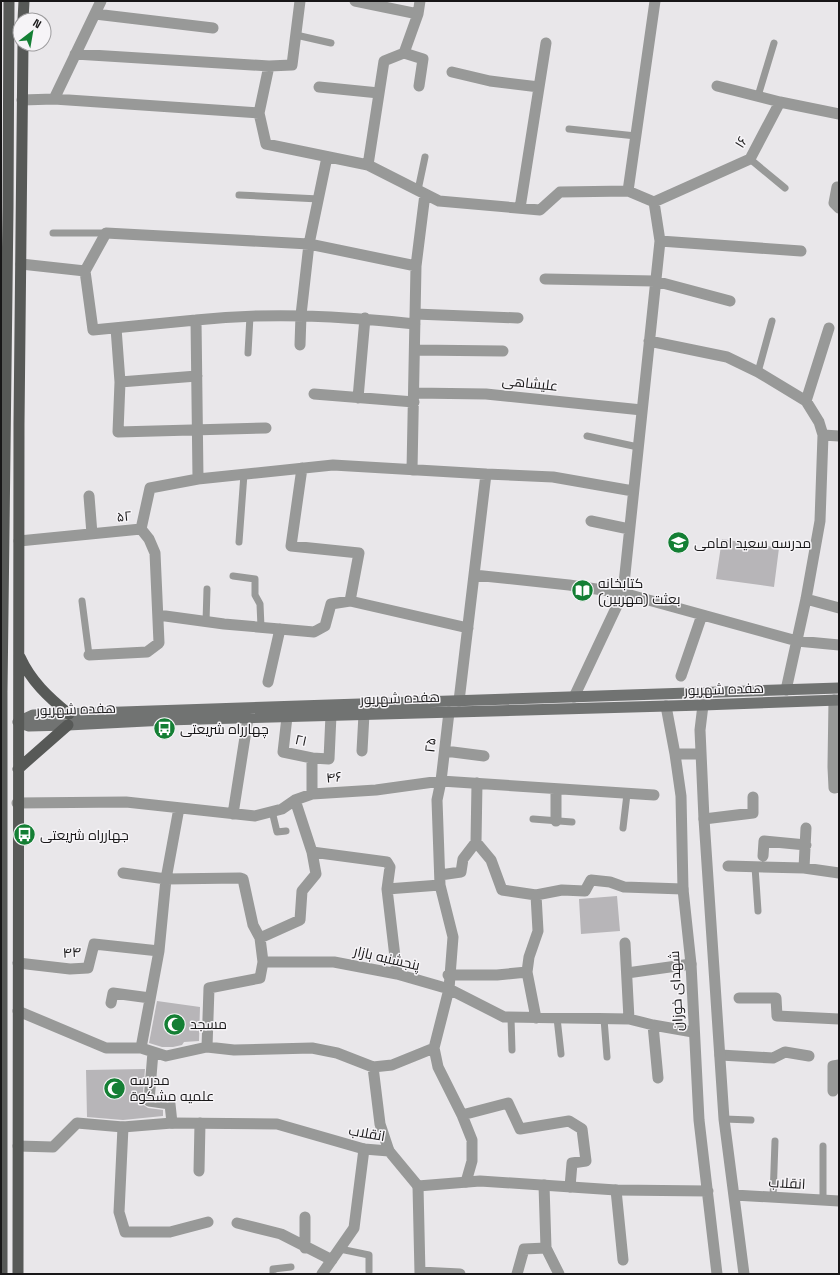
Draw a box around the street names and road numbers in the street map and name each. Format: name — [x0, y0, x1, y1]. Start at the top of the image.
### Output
street label: ۱۶ — [730, 133, 752, 151]
street label: علیشاهی — [501, 371, 559, 395]
street label: ۵۲ — [116, 506, 132, 526]
street label: هفده شهریور — [683, 679, 764, 699]
street label: هفده شهریور — [359, 688, 440, 708]
street label: هفده شهریور — [35, 699, 116, 719]
street label: ۲۱ — [293, 730, 309, 750]
street label: ۲۵ — [420, 737, 440, 753]
street label: ۴۶ — [325, 767, 343, 787]
street label: پنجشنبه بازار — [351, 941, 422, 975]
street label: ۴۴ — [62, 942, 82, 962]
street label: شهدای خوزان — [665, 950, 687, 1032]
street label: انقلاب — [347, 1121, 387, 1145]
street label: انقلاب — [768, 1173, 806, 1193]

